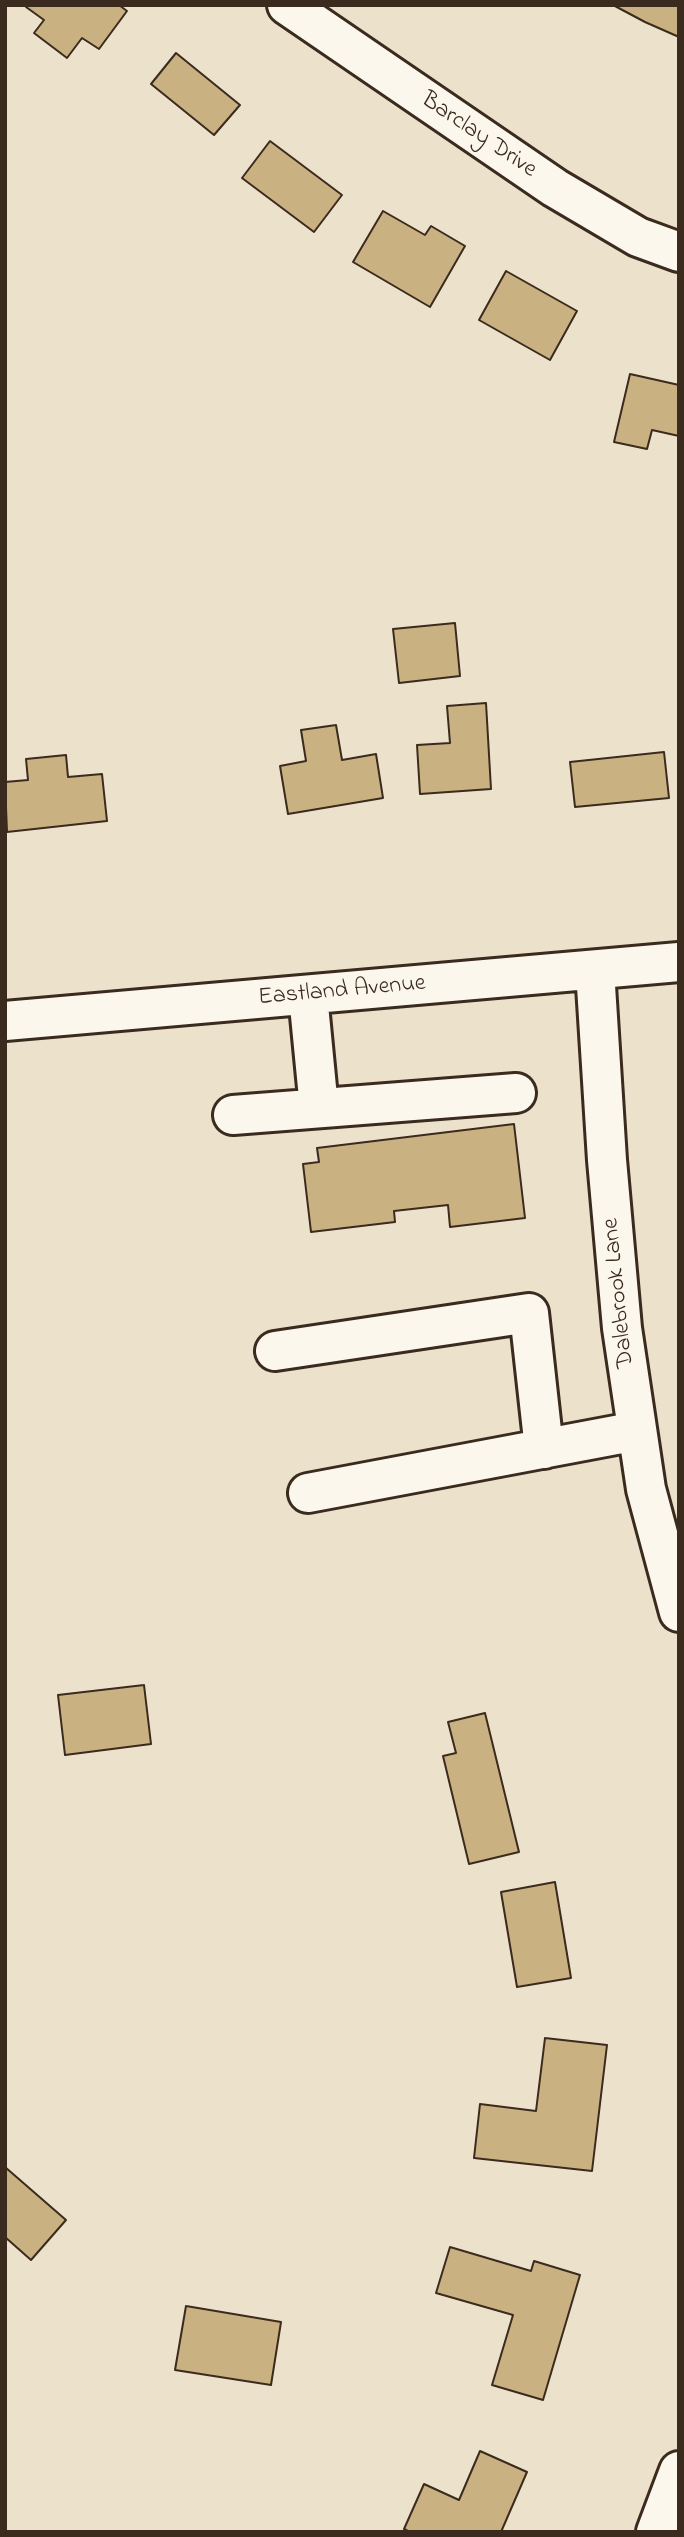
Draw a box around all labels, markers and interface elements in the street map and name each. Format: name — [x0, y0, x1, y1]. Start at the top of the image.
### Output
street label: Barclay Drive — [415, 87, 541, 185]
street label: Eastland Avenue — [257, 970, 427, 1014]
street label: Dalebrook Lane — [598, 1217, 642, 1369]

